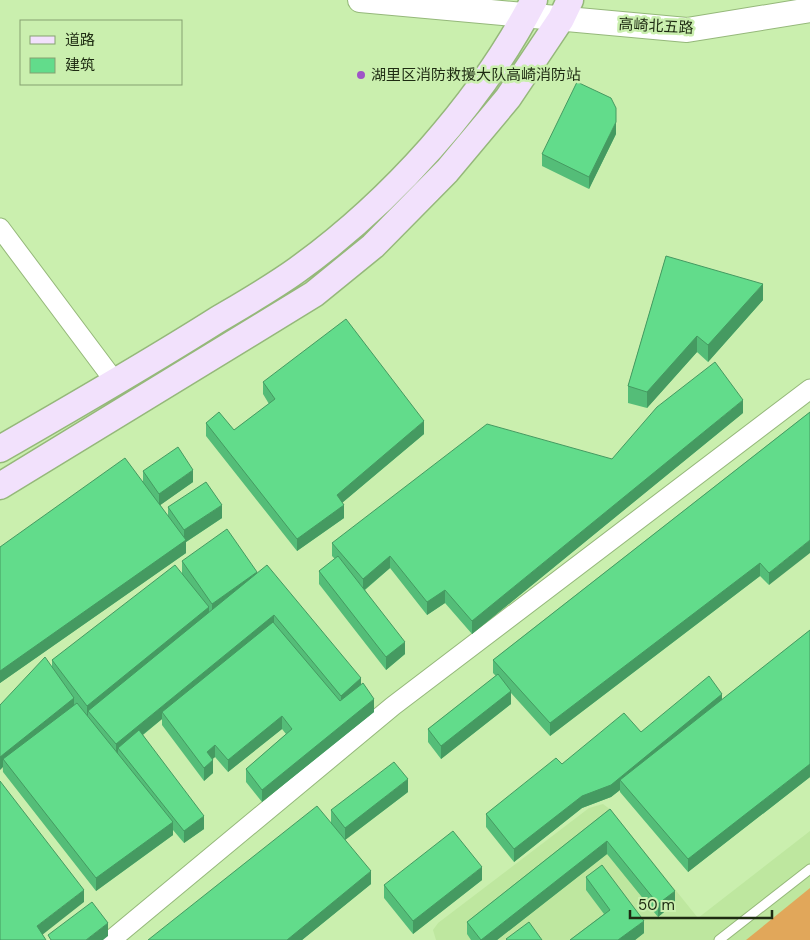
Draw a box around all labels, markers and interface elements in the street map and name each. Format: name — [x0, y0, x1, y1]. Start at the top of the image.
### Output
street label: 高崎北五路 — [618, 14, 694, 38]
legend — [20, 20, 182, 85]
text: 道路 — [65, 30, 95, 50]
text: 建筑 — [65, 55, 95, 75]
place label: 湖里区消防救援大队高崎消防站 — [371, 65, 581, 85]
marker: 湖里区消防救援大队高崎消防站 — [355, 69, 367, 81]
scale bar — [630, 888, 772, 920]
text: 50 m — [638, 895, 675, 915]

